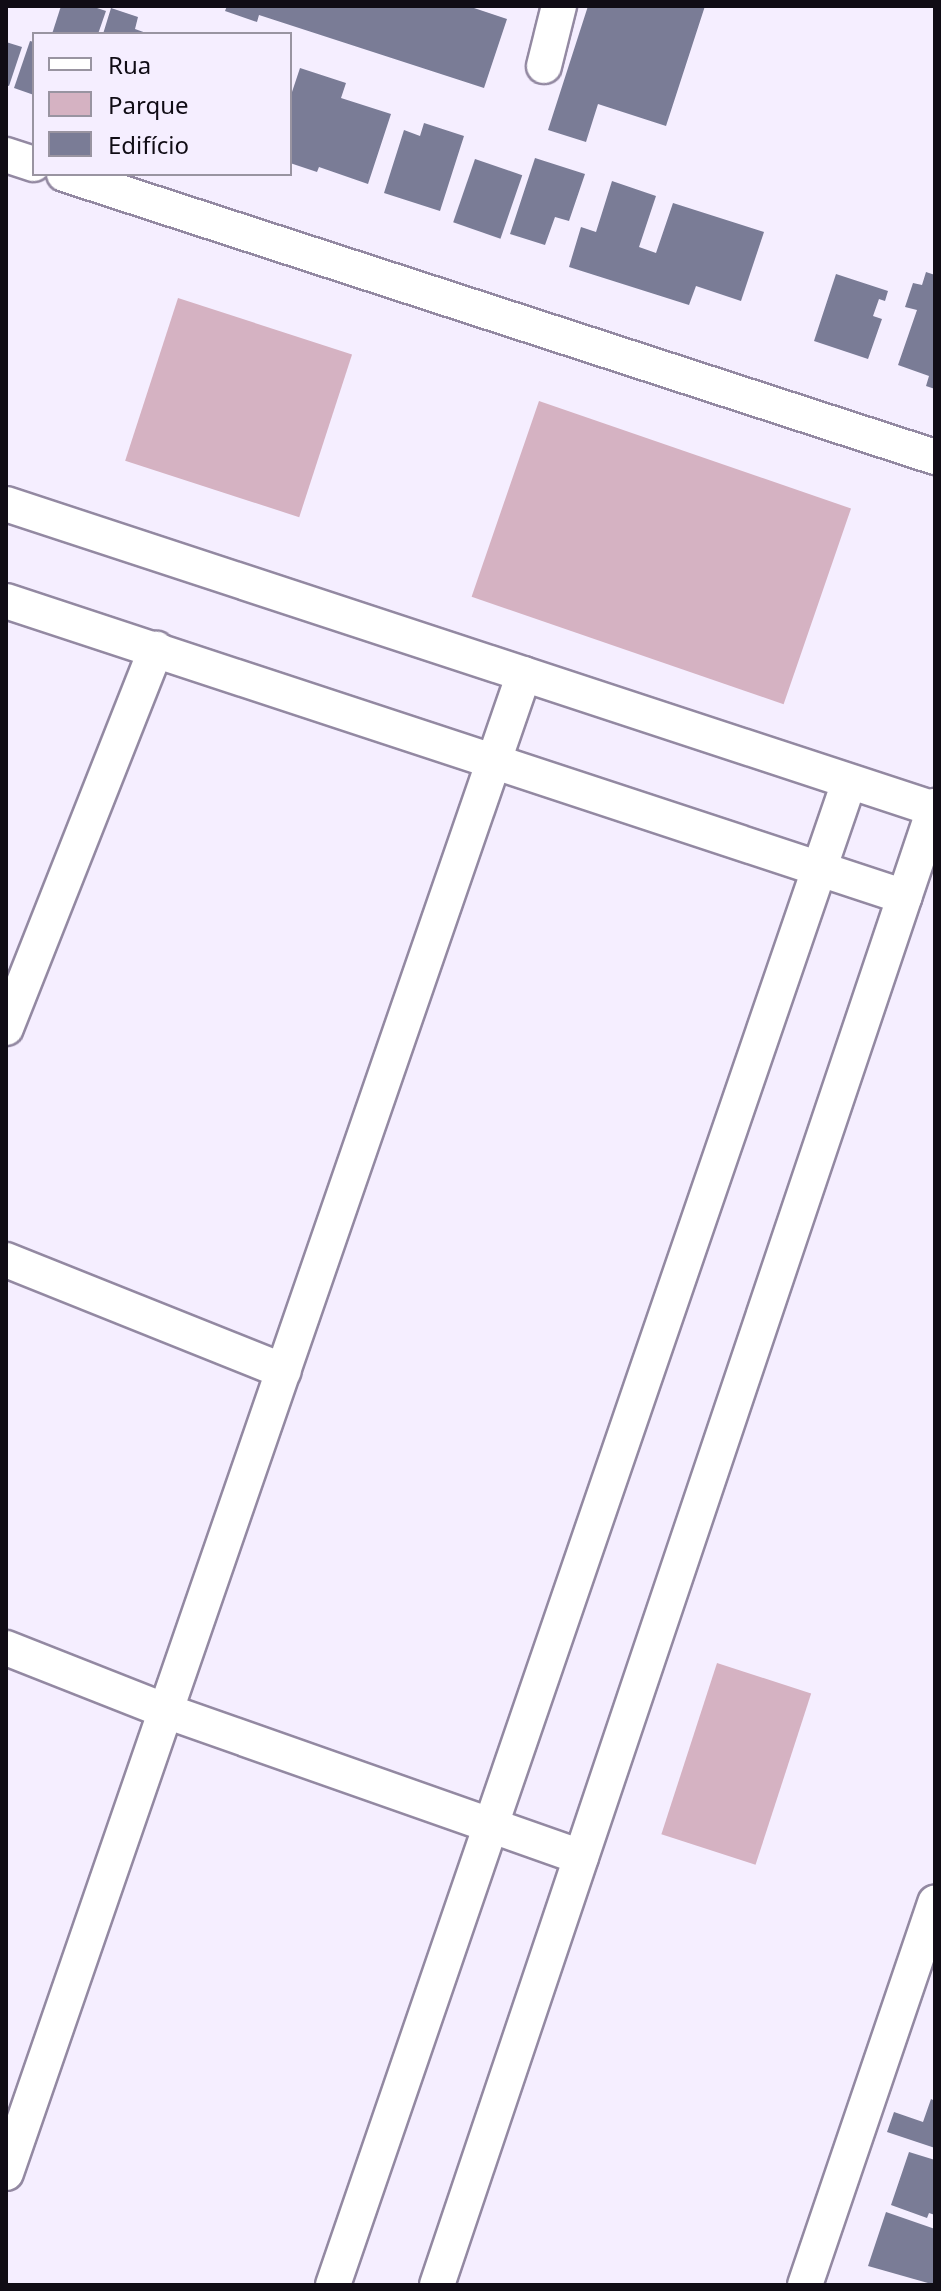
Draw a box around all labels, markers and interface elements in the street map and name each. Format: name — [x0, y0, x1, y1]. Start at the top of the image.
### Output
legend — [32, 32, 292, 176]
text: Rua — [108, 48, 151, 81]
text: Parque — [108, 88, 189, 121]
text: Edifício — [108, 128, 189, 161]

